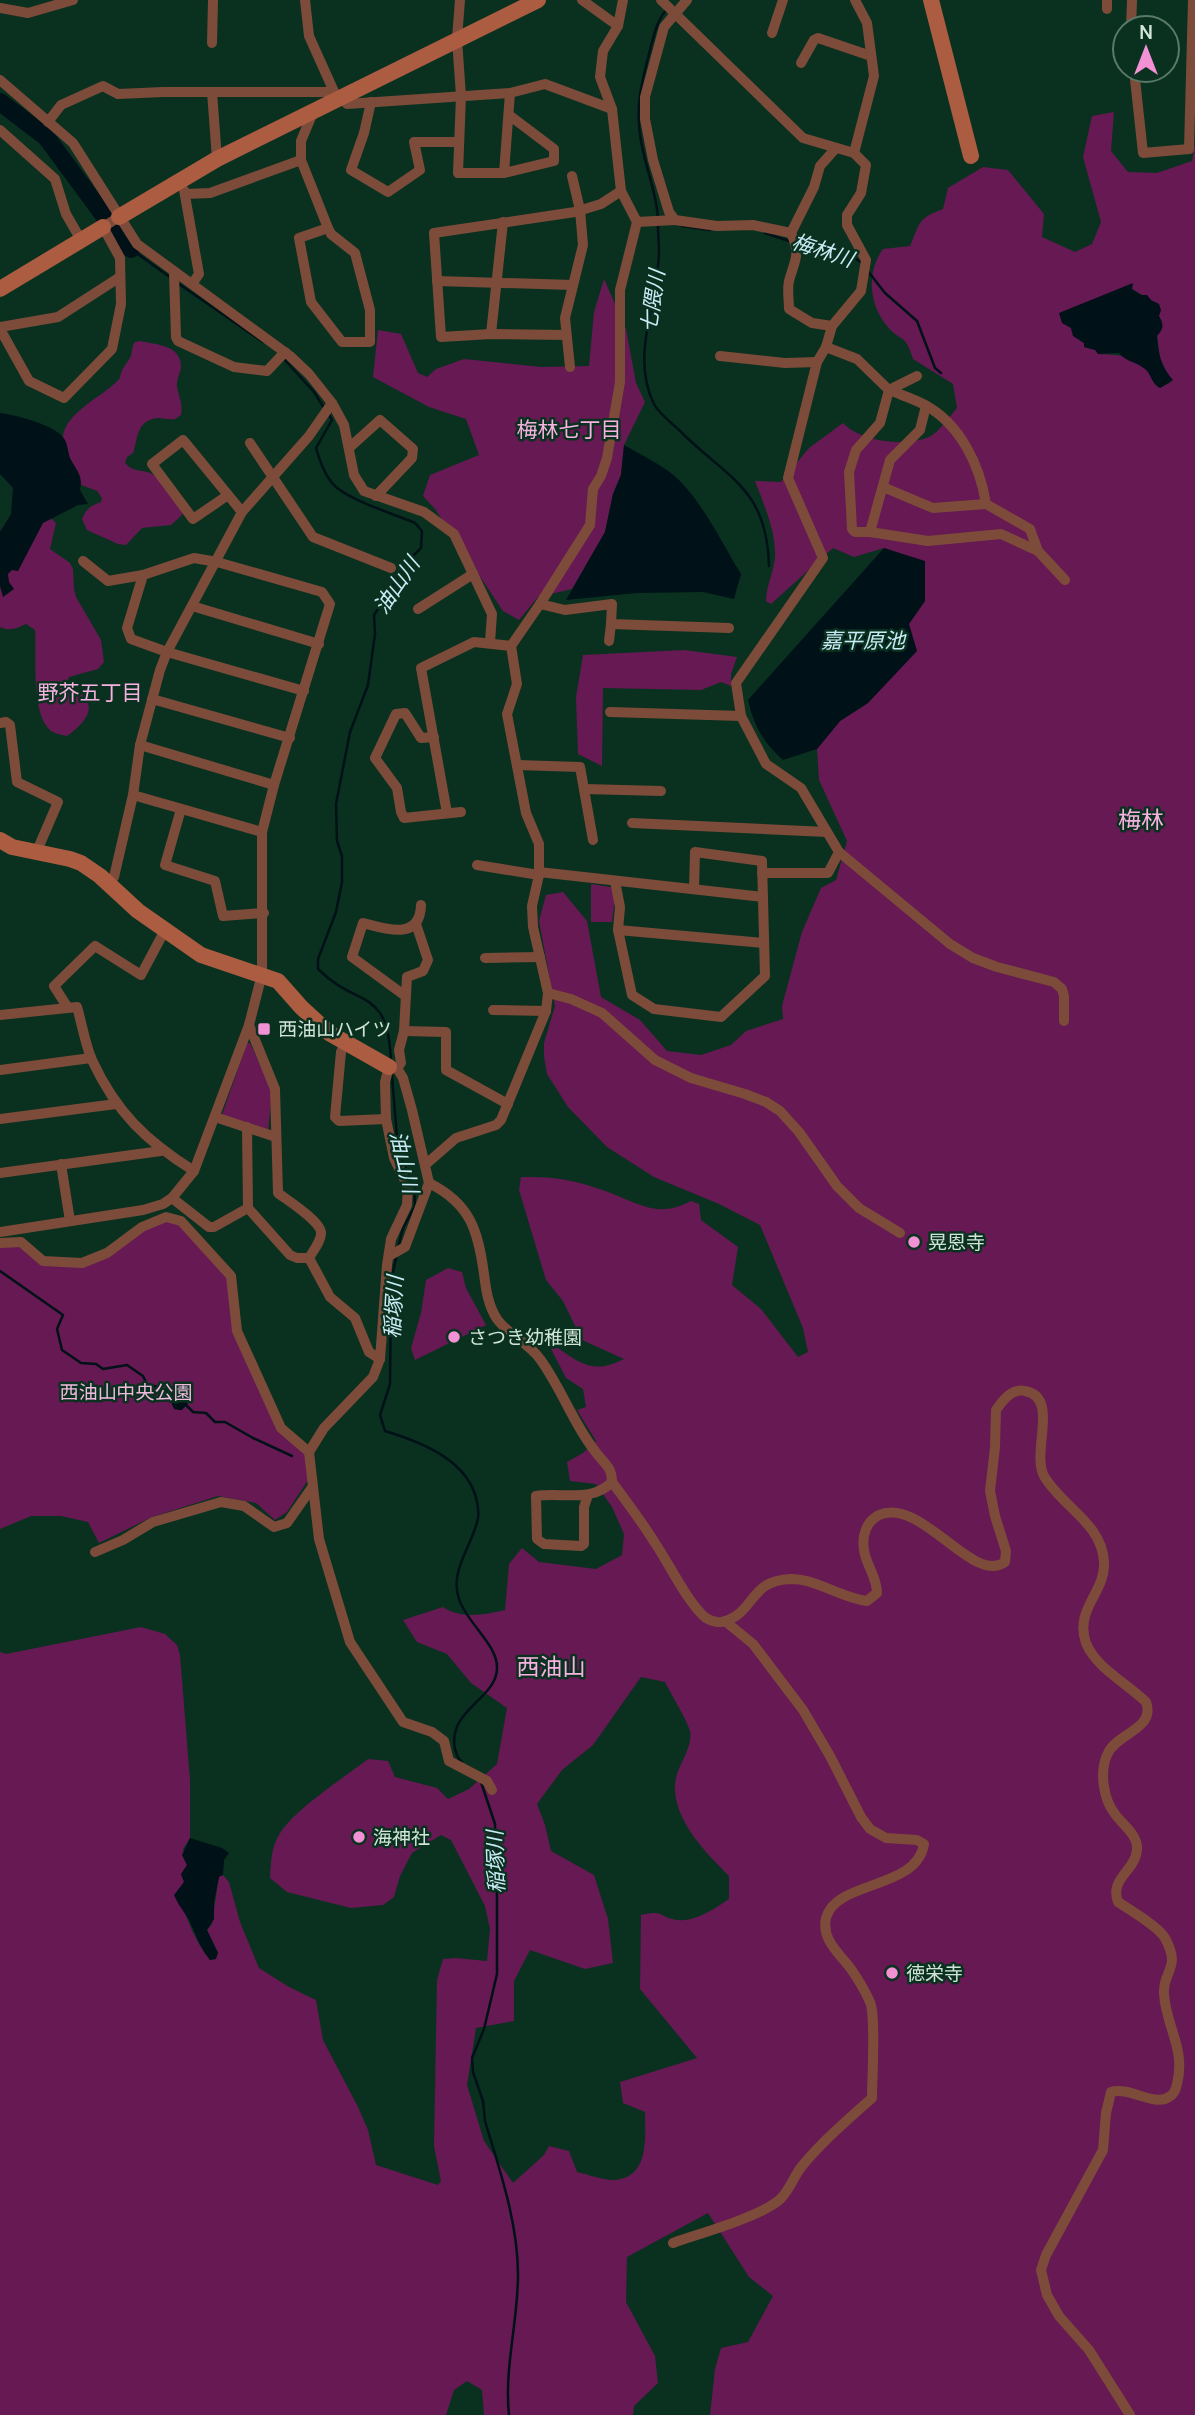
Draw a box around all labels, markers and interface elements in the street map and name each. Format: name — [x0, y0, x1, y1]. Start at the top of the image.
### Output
north arrow — [1111, 14, 1181, 84]
text: N — [1139, 19, 1153, 45]
water label: 梅林川 — [789, 227, 859, 274]
water label: 七隈川 — [634, 266, 671, 334]
district label: 梅林七丁目 — [517, 415, 622, 443]
water label: 油山川 — [367, 549, 426, 619]
water label: 嘉平原池 — [821, 626, 907, 654]
district label: 野芥五丁目 — [38, 678, 143, 706]
district label: 梅林 — [1118, 803, 1164, 835]
place label: 西油山ハイツ — [278, 1016, 392, 1042]
marker: 西油山ハイツ — [256, 1021, 272, 1037]
water label: 油山川 — [384, 1128, 426, 1198]
place label: 晃恩寺 — [928, 1229, 985, 1255]
marker: 晃恩寺 — [906, 1234, 922, 1250]
water label: 稲塚川 — [377, 1273, 409, 1339]
place label: さつき幼稚園 — [468, 1324, 582, 1350]
marker: さつき幼稚園 — [446, 1329, 462, 1345]
park label: 西油山中央公園 — [59, 1379, 193, 1405]
district label: 西油山 — [517, 1650, 586, 1682]
place label: 海神社 — [373, 1824, 430, 1850]
water label: 稲塚川 — [480, 1828, 510, 1894]
marker: 海神社 — [351, 1829, 367, 1845]
place label: 徳栄寺 — [906, 1960, 963, 1986]
marker: 徳栄寺 — [884, 1965, 900, 1981]

